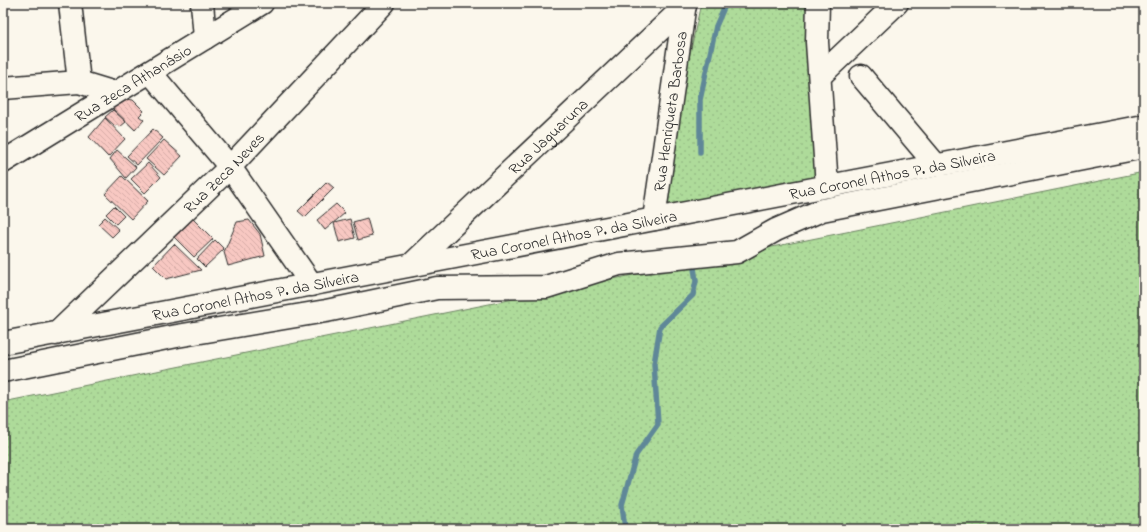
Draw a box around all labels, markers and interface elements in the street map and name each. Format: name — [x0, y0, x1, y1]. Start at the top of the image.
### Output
street label: Rua Henriqueta Barbosa — [648, 30, 695, 193]
street label: Rua Zeca Athanásio — [70, 39, 197, 129]
street label: Rua Jaguaruna — [503, 93, 595, 181]
street label: Rua Zeca Neves — [179, 127, 271, 220]
street label: Rua Coronel Athos P. da Silveira — [787, 145, 998, 207]
street label: Rua Coronel Athos P. da Silveira — [469, 205, 679, 268]
street label: Rua Coronel Athos P. da Silveira — [151, 266, 361, 328]

